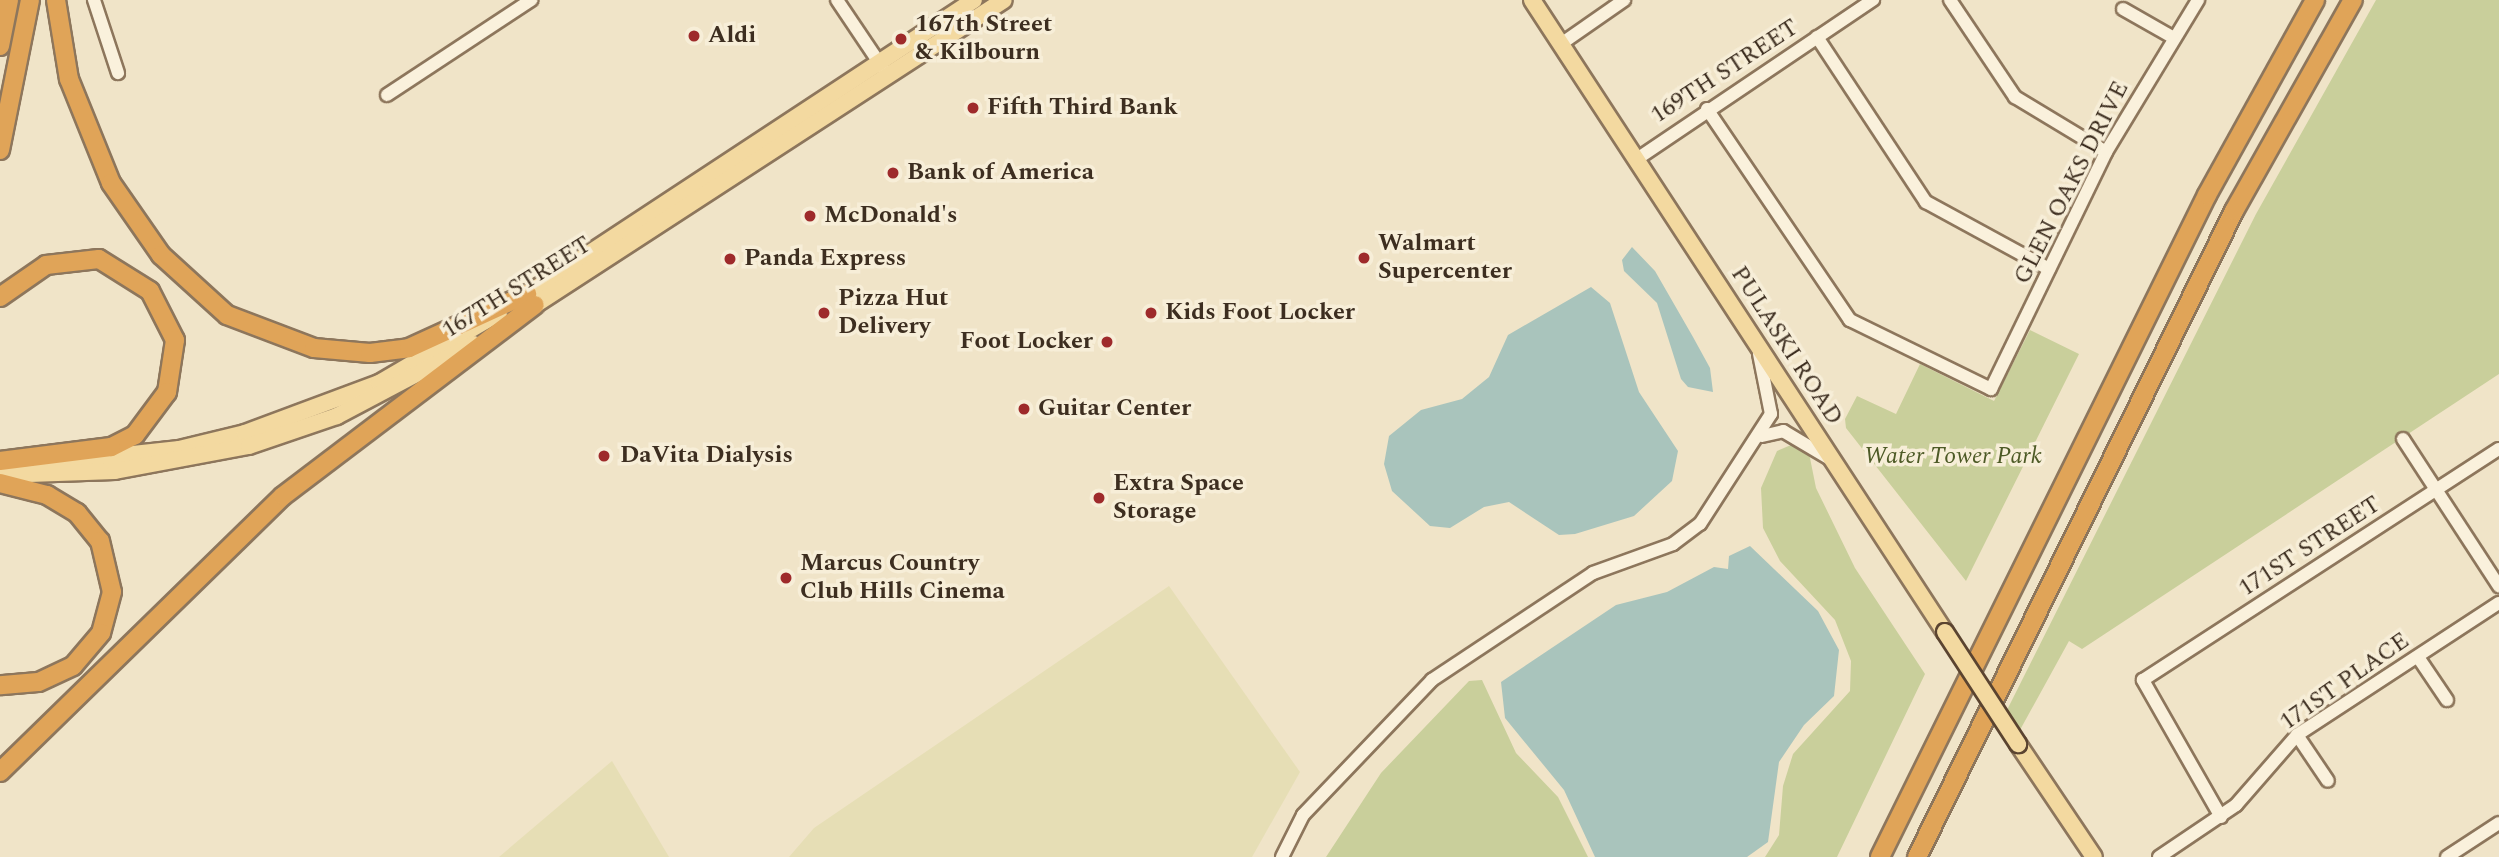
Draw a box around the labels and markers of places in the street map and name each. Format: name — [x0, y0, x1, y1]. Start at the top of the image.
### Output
place label: 167th Street & Kilbourn — [915, 11, 1052, 67]
place label: Aldi — [708, 22, 756, 50]
marker: Aldi — [686, 28, 702, 44]
marker: 167th Street & Kilbourn — [893, 31, 909, 47]
place label: Fifth Third Bank — [987, 94, 1178, 122]
marker: Fifth Third Bank — [965, 100, 981, 116]
place label: Bank of America — [907, 159, 1094, 187]
marker: Bank of America — [885, 165, 901, 181]
place label: McDonald's — [824, 202, 957, 230]
marker: McDonald's — [802, 208, 818, 224]
place label: Walmart Supercenter — [1378, 230, 1512, 286]
place label: Panda Express — [744, 245, 906, 273]
marker: Walmart Supercenter — [1356, 250, 1372, 266]
marker: Panda Express — [722, 251, 738, 267]
place label: Pizza Hut Delivery — [838, 285, 948, 341]
place label: Kids Foot Locker — [1165, 299, 1355, 327]
marker: Pizza Hut Delivery — [816, 305, 832, 321]
marker: Kids Foot Locker — [1143, 305, 1159, 321]
place label: Foot Locker — [960, 328, 1093, 356]
marker: Foot Locker — [1099, 334, 1115, 350]
place label: Guitar Center — [1038, 395, 1191, 423]
marker: Guitar Center — [1016, 401, 1032, 417]
place label: DaVita Dialysis — [620, 442, 793, 470]
marker: DaVita Dialysis — [594, 446, 614, 466]
place label: Extra Space Storage — [1113, 470, 1244, 526]
marker: Extra Space Storage — [1091, 490, 1107, 506]
place label: Marcus Country Club Hills Cinema — [800, 550, 1005, 606]
marker: Marcus Country Club Hills Cinema — [778, 570, 794, 586]

